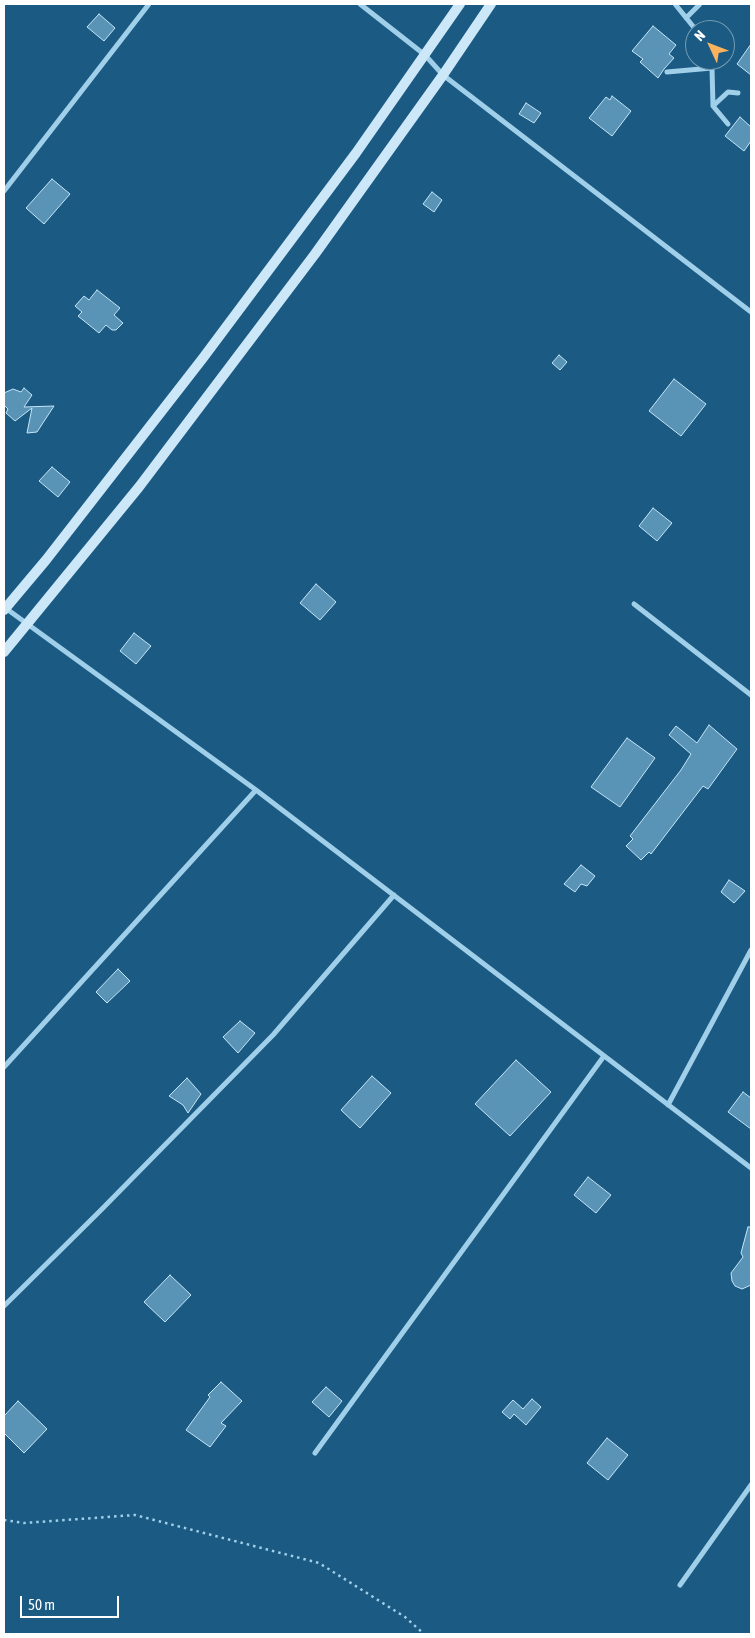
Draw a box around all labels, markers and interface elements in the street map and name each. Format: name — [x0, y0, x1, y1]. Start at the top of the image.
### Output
north arrow — [685, 20, 735, 70]
text: N — [691, 27, 708, 44]
scale bar — [22, 1586, 121, 1618]
text: 50 m — [28, 1596, 55, 1613]

